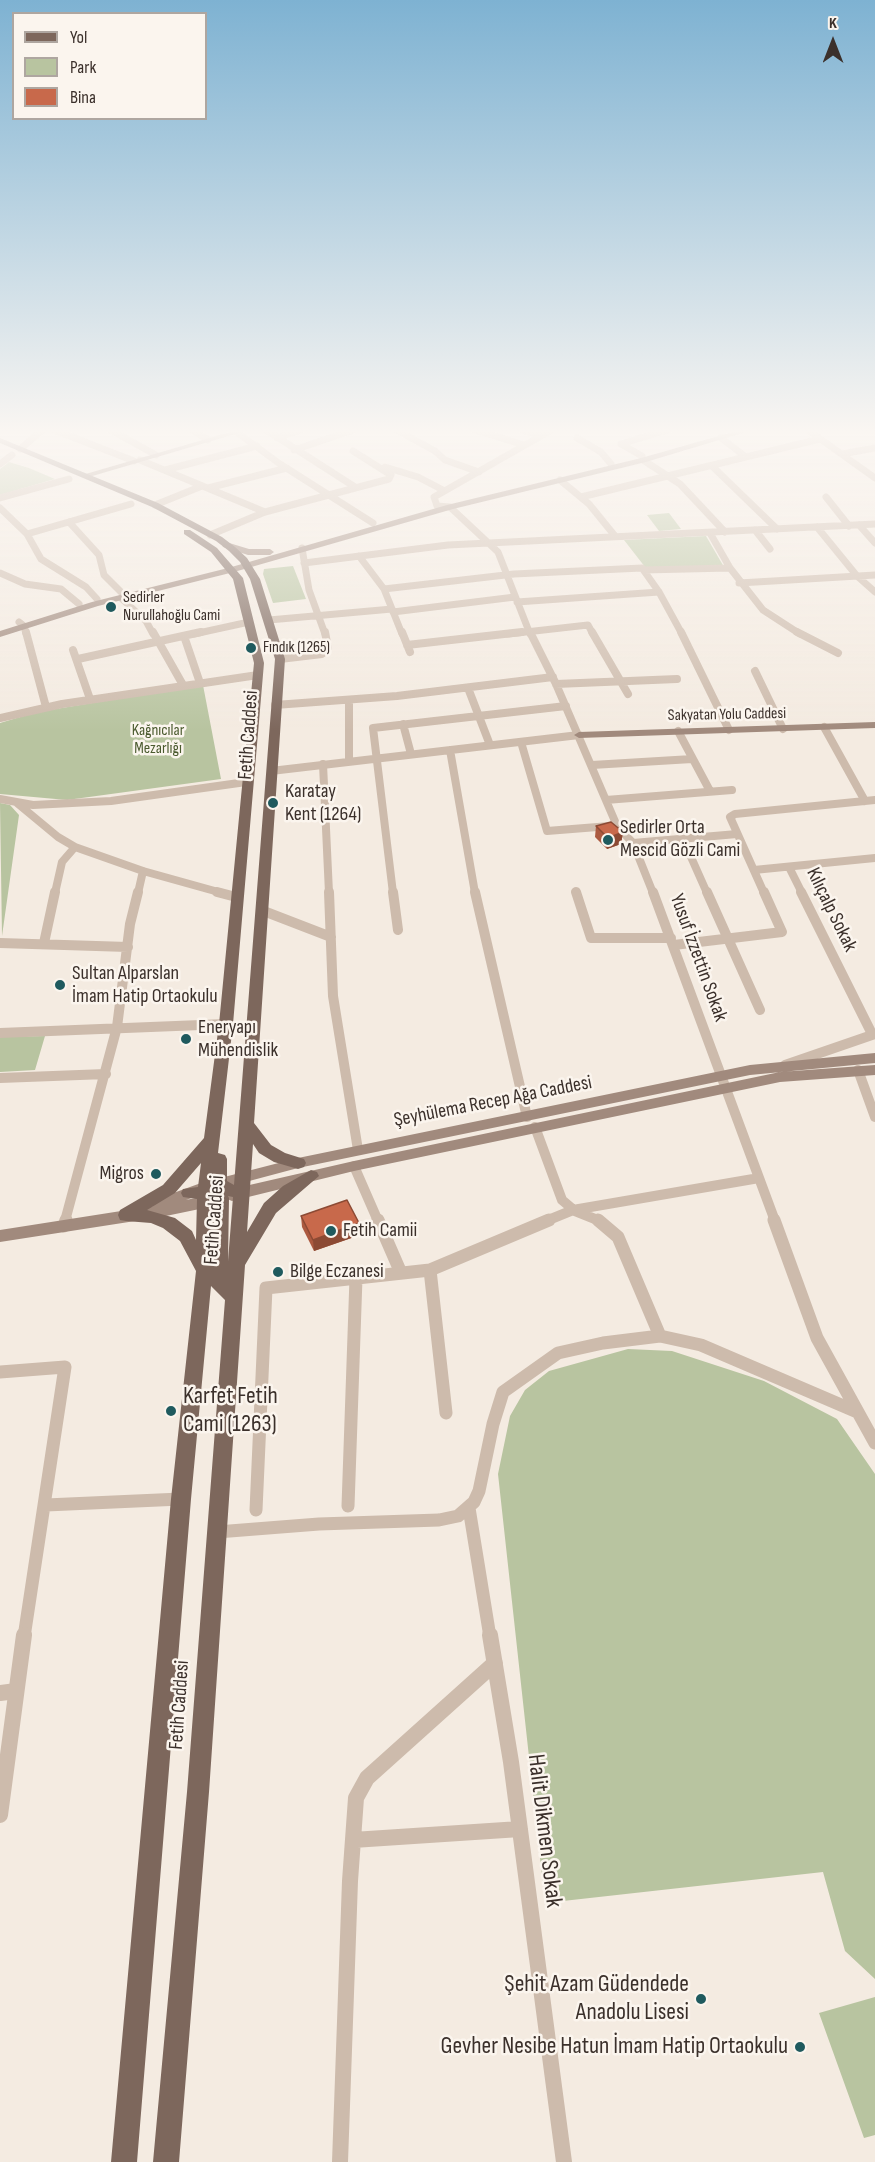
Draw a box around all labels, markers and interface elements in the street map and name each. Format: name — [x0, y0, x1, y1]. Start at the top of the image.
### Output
legend — [12, 12, 207, 120]
north arrow — [803, 12, 863, 72]
text: K — [829, 14, 837, 33]
text: Yol — [70, 27, 87, 48]
text: Park — [70, 57, 96, 78]
text: Bina — [70, 87, 96, 108]
place label: Sedirler Nurullahoğlu Cami — [123, 588, 220, 626]
marker: Sedirler Nurullahoğlu Cami — [104, 600, 118, 614]
place label: Fındık (1265) — [263, 638, 330, 658]
marker: Fındık (1265) — [244, 641, 258, 655]
street label: Fetih Caddesi — [234, 690, 264, 780]
street label: Sakyatan Yolu Caddesi — [668, 704, 786, 726]
park label: Kağnıcılar Mezarlığı — [132, 721, 184, 759]
place label: Karatay Kent (1264) — [285, 780, 361, 827]
marker: Karatay Kent (1264) — [266, 796, 280, 810]
place label: Sedirler Orta Mescid Gözli Cami — [620, 816, 740, 863]
marker: Sedirler Orta Mescid Gözli Cami — [601, 833, 615, 847]
street label: Kılıçalp Sokak — [800, 864, 862, 956]
street label: Yusuf İzzettin Sokak — [664, 891, 732, 1025]
place label: Sultan Alparslan İmam Hatip Ortaokulu — [72, 962, 218, 1009]
marker: Sultan Alparslan İmam Hatip Ortaokulu — [53, 978, 67, 992]
place label: Eneryapı Mühendislik — [198, 1016, 278, 1063]
marker: Eneryapı Mühendislik — [179, 1032, 193, 1046]
street label: Şeyhülema Recep Ağa Caddesi — [392, 1071, 594, 1133]
place label: Migros — [100, 1162, 144, 1186]
marker: Migros — [149, 1167, 163, 1181]
street label: Fetih Caddesi — [200, 1175, 230, 1265]
place label: Fetih Camii — [343, 1219, 417, 1243]
marker: Fetih Camii — [324, 1224, 338, 1238]
place label: Bilge Eczanesi — [290, 1260, 384, 1284]
marker: Bilge Eczanesi — [271, 1265, 285, 1279]
place label: Karfet Fetih Cami (1263) — [183, 1383, 278, 1439]
marker: Karfet Fetih Cami (1263) — [164, 1404, 178, 1418]
street label: Fetih Caddesi — [165, 1660, 195, 1750]
street label: Halit Dikmen Sokak — [520, 1753, 568, 1909]
place label: Şehit Azam Güdendede Anadolu Lisesi — [504, 1971, 689, 2027]
marker: Şehit Azam Güdendede Anadolu Lisesi — [694, 1992, 708, 2006]
place label: Gevher Nesibe Hatun İmam Hatip Ortaokulu — [441, 2033, 788, 2061]
marker: Gevher Nesibe Hatun İmam Hatip Ortaokulu — [793, 2040, 807, 2054]

